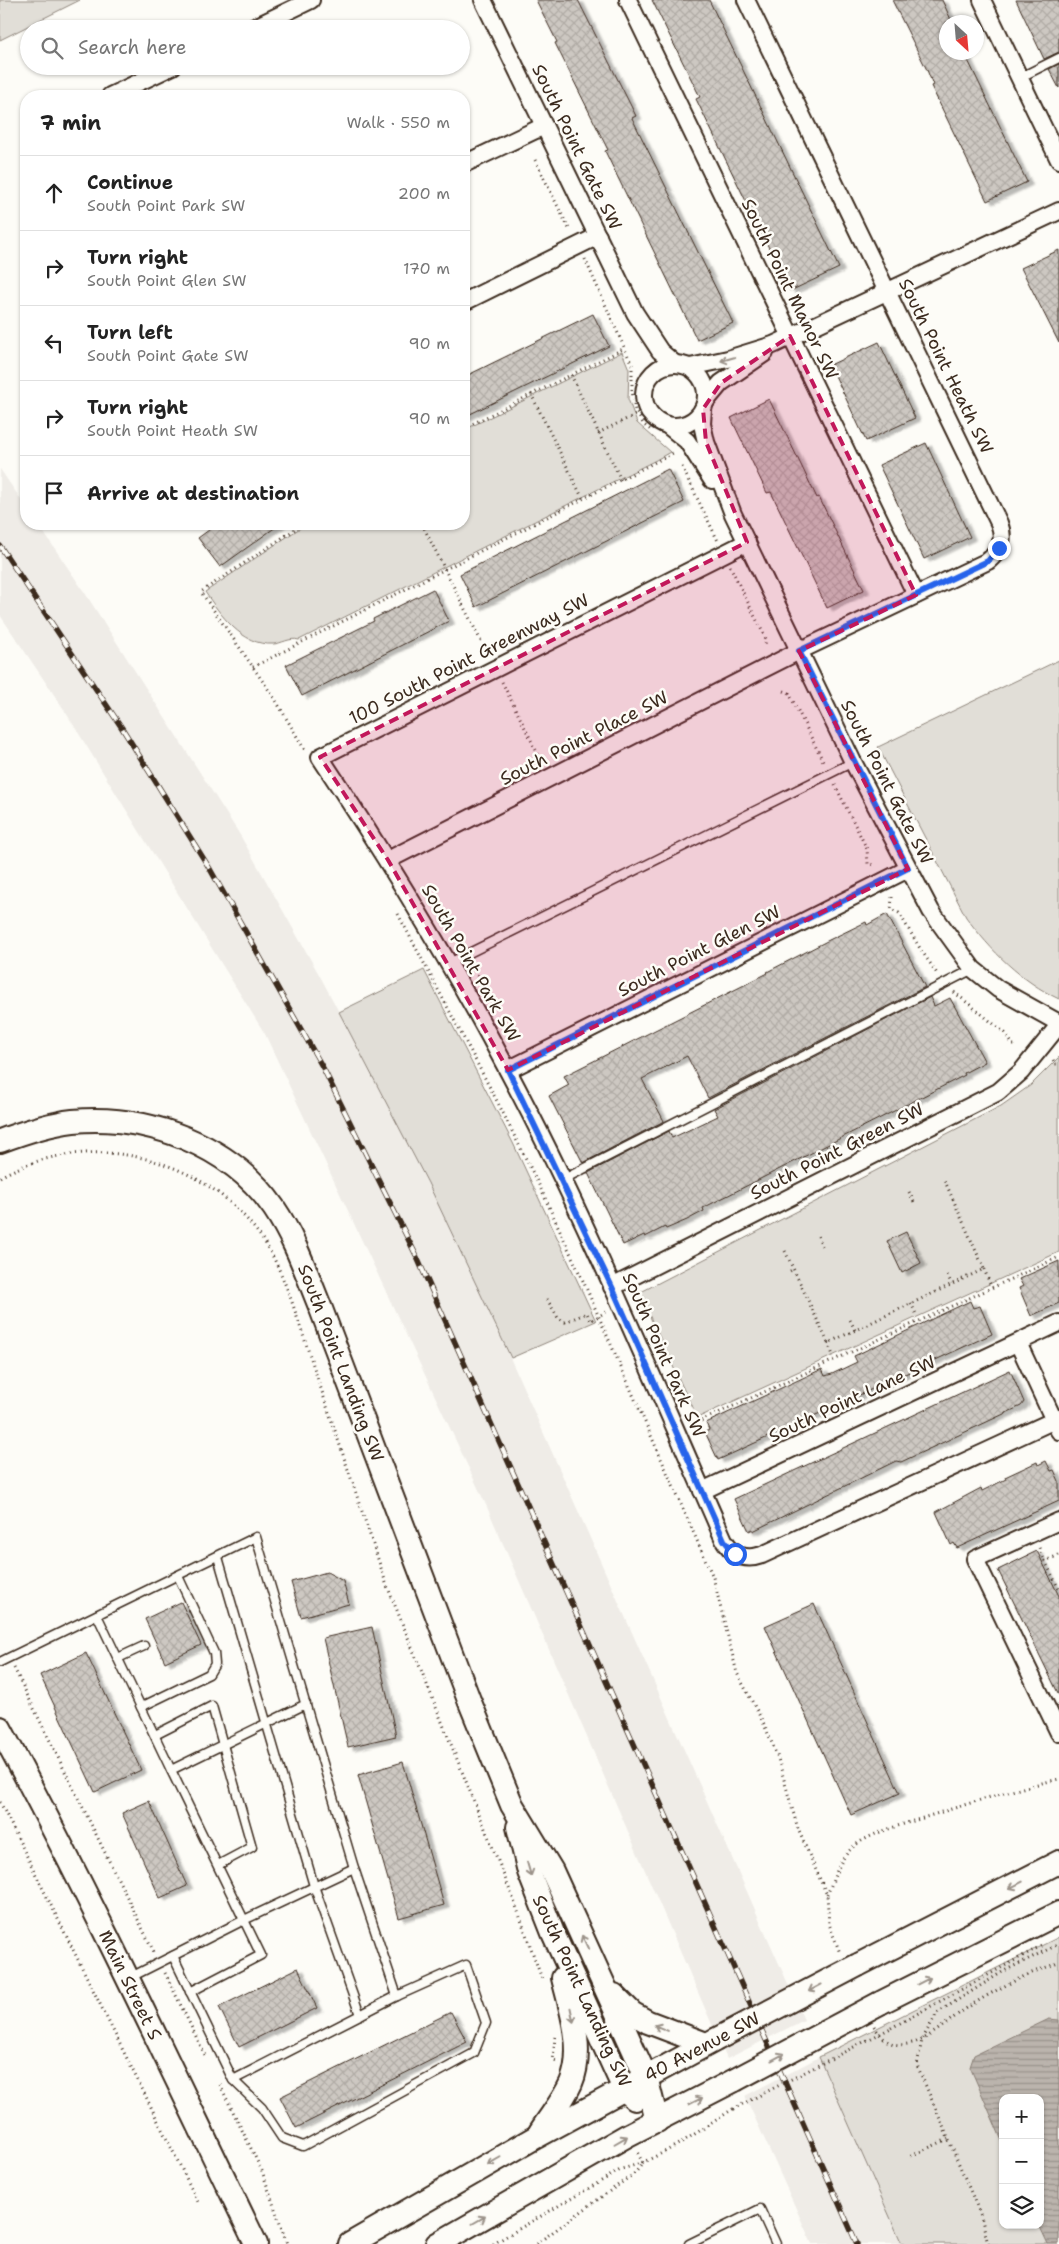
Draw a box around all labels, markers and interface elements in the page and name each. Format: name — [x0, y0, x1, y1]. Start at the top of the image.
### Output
north arrow — [939, 15, 984, 60]
search box — [20, 20, 470, 75]
icon: search — [38, 34, 66, 62]
text: Search here — [78, 35, 187, 60]
street label: South Point Gate SW — [526, 60, 628, 234]
text: 7 min — [40, 109, 101, 137]
text: Walk · 550 m — [347, 112, 450, 133]
text: Continue — [87, 170, 173, 195]
icon: ahead — [40, 179, 68, 207]
text: 200 m — [398, 183, 450, 204]
text: South Point Park SW — [87, 195, 245, 216]
street label: South Point Manor SW — [736, 195, 844, 383]
text: Turn right — [87, 245, 188, 270]
icon: right — [40, 254, 68, 282]
text: 170 m — [403, 258, 450, 279]
text: South Point Glen SW — [87, 270, 247, 291]
street label: South Point Heath SW — [893, 274, 999, 458]
text: Turn left — [87, 320, 173, 345]
icon: left — [40, 329, 68, 357]
text: 90 m — [409, 333, 450, 354]
text: South Point Gate SW — [87, 345, 249, 366]
one-way arrow — [720, 355, 736, 365]
text: Turn right — [87, 395, 188, 420]
icon: right — [40, 404, 68, 432]
text: 90 m — [409, 408, 450, 429]
text: South Point Heath SW — [87, 420, 258, 441]
icon: arrive — [40, 479, 68, 507]
text: Arrive at destination — [87, 481, 299, 506]
route end — [988, 537, 1011, 560]
street label: 100 South Point Greenway SW — [345, 588, 593, 730]
street label: South Point Place SW — [496, 685, 672, 791]
street label: South Point Gate SW — [835, 696, 939, 868]
street label: South Point Park SW — [416, 880, 526, 1046]
street label: South Point Glen SW — [614, 900, 784, 1002]
street label: South Point Green SW — [746, 1097, 928, 1205]
street label: South Point Landing SW — [292, 1261, 390, 1465]
street label: South Point Park SW — [617, 1269, 711, 1441]
street label: South Point Lane SW — [765, 1350, 939, 1448]
route start — [724, 1543, 747, 1566]
one-way arrow — [524, 1860, 534, 1876]
one-way arrow — [1008, 1880, 1023, 1890]
street label: South Point Landing SW — [527, 1891, 637, 2091]
street label: Main Street S — [93, 1926, 167, 2044]
one-way arrow — [580, 1935, 589, 1950]
one-way arrow — [916, 1976, 931, 1985]
one-way arrow — [807, 1983, 822, 1993]
one-way arrow — [567, 2006, 577, 2022]
street label: 40 Avenue SW — [640, 2006, 764, 2088]
one-way arrow — [654, 2022, 669, 2032]
one-way arrow — [771, 2052, 785, 2062]
map controls — [999, 2094, 1044, 2229]
button: + — [999, 2094, 1044, 2139]
one-way arrow — [688, 2096, 703, 2105]
one-way arrow — [613, 2134, 627, 2144]
button: − — [999, 2139, 1044, 2184]
one-way arrow — [488, 2157, 502, 2167]
button: layers — [999, 2184, 1044, 2229]
one-way arrow — [472, 2215, 487, 2225]

